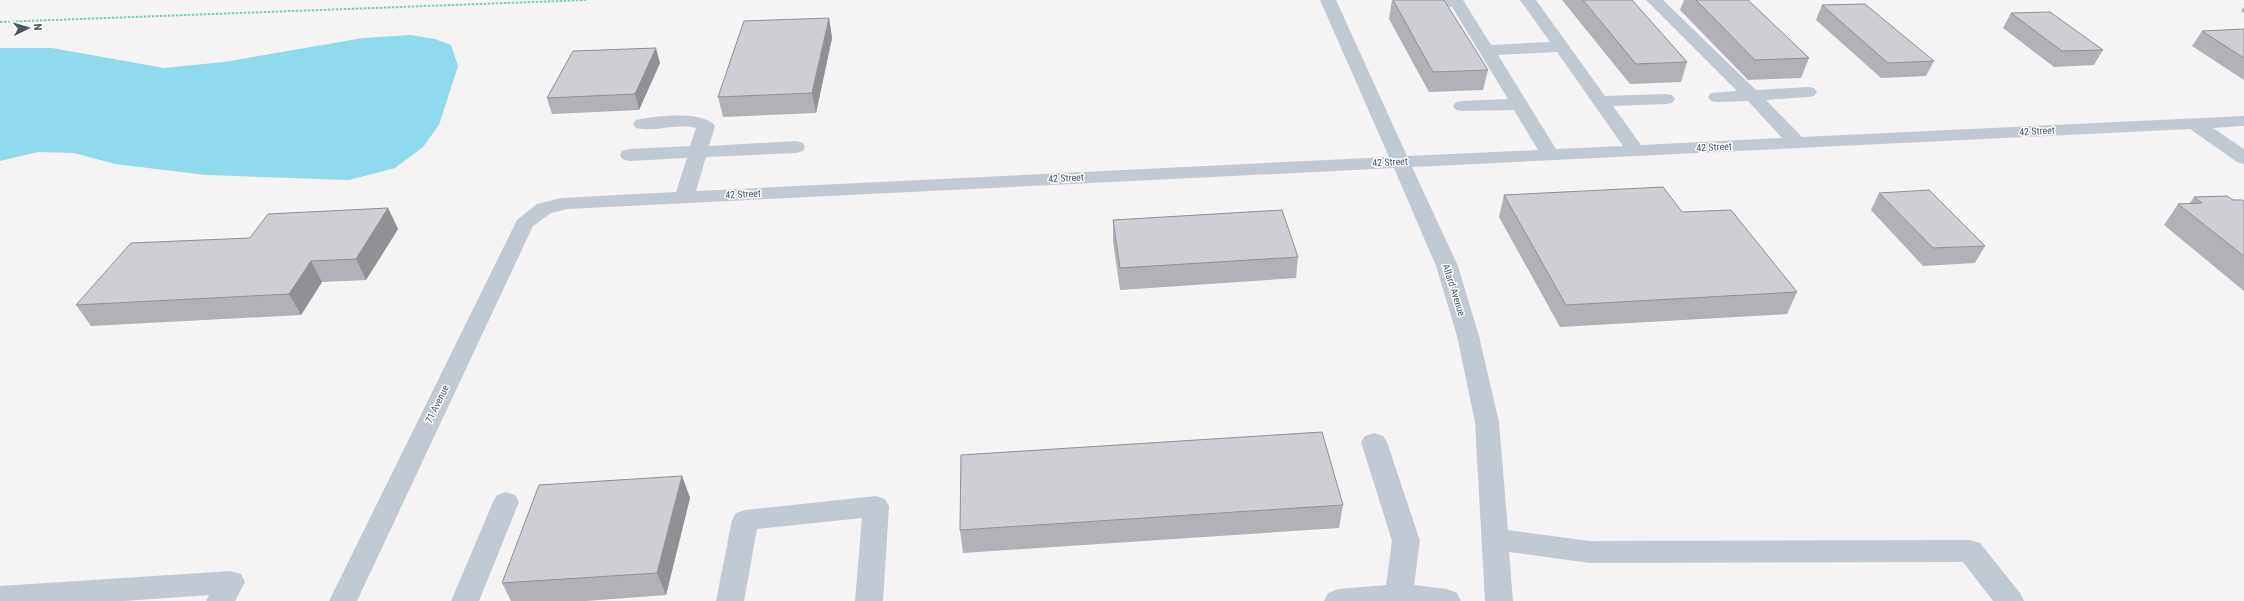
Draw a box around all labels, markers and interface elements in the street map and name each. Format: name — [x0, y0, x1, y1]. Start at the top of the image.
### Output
north arrow — [8, 8, 48, 48]
text: N — [31, 23, 44, 31]
street label: 42 Street — [2019, 125, 2055, 137]
street label: 42 Street — [1696, 141, 1732, 153]
street label: 42 Street — [1372, 156, 1408, 168]
street label: 42 Street — [1048, 172, 1084, 184]
street label: 42 Street — [725, 188, 761, 200]
street label: Allard Avenue — [1440, 263, 1468, 318]
street label: 71 Avenue — [423, 383, 451, 425]

